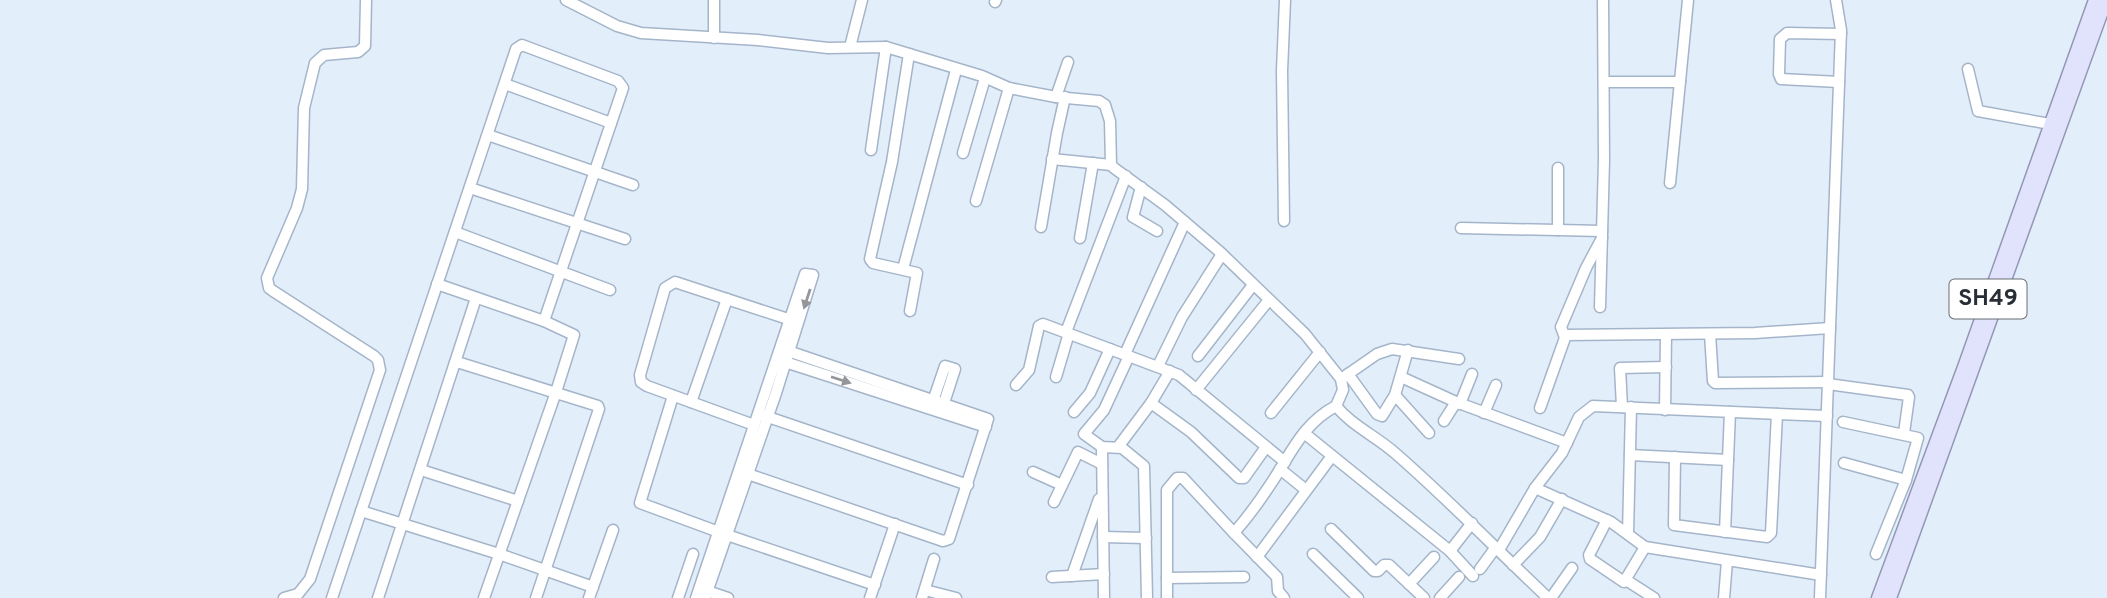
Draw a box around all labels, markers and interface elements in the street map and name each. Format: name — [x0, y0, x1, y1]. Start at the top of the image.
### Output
road number: SH49 — [1950, 280, 2026, 318]
one-way arrow — [801, 288, 812, 309]
one-way arrow — [830, 376, 851, 386]

